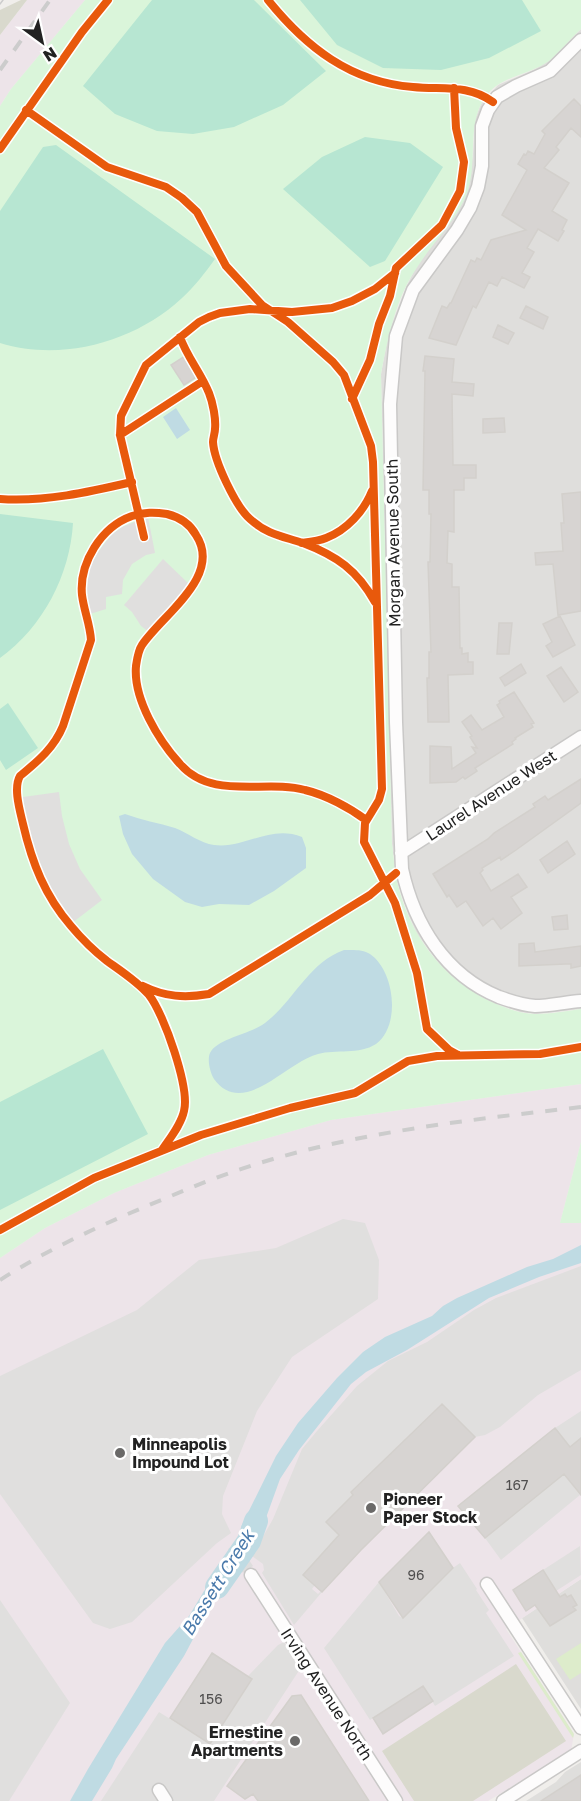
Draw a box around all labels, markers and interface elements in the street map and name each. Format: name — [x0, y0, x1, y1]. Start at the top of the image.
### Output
north arrow — [12, 12, 72, 72]
text: N — [40, 43, 61, 66]
street label: Morgan Avenue South — [382, 459, 404, 627]
street label: Laurel Avenue West — [422, 745, 560, 845]
place label: Minneapolis Impound Lot — [132, 1434, 229, 1472]
marker: Minneapolis Impound Lot — [113, 1446, 127, 1460]
house number: 167 — [506, 1476, 528, 1493]
place label: Pioneer Paper Stock — [383, 1489, 478, 1527]
marker: Pioneer Paper Stock — [364, 1501, 378, 1515]
water label: Bassett Creek — [176, 1524, 259, 1639]
house number: 96 — [408, 1566, 424, 1583]
street label: Irving Avenue North — [277, 1624, 377, 1764]
house number: 156 — [199, 1690, 223, 1707]
place label: Ernestine Apartments — [191, 1722, 283, 1760]
marker: Ernestine Apartments — [288, 1734, 302, 1748]

